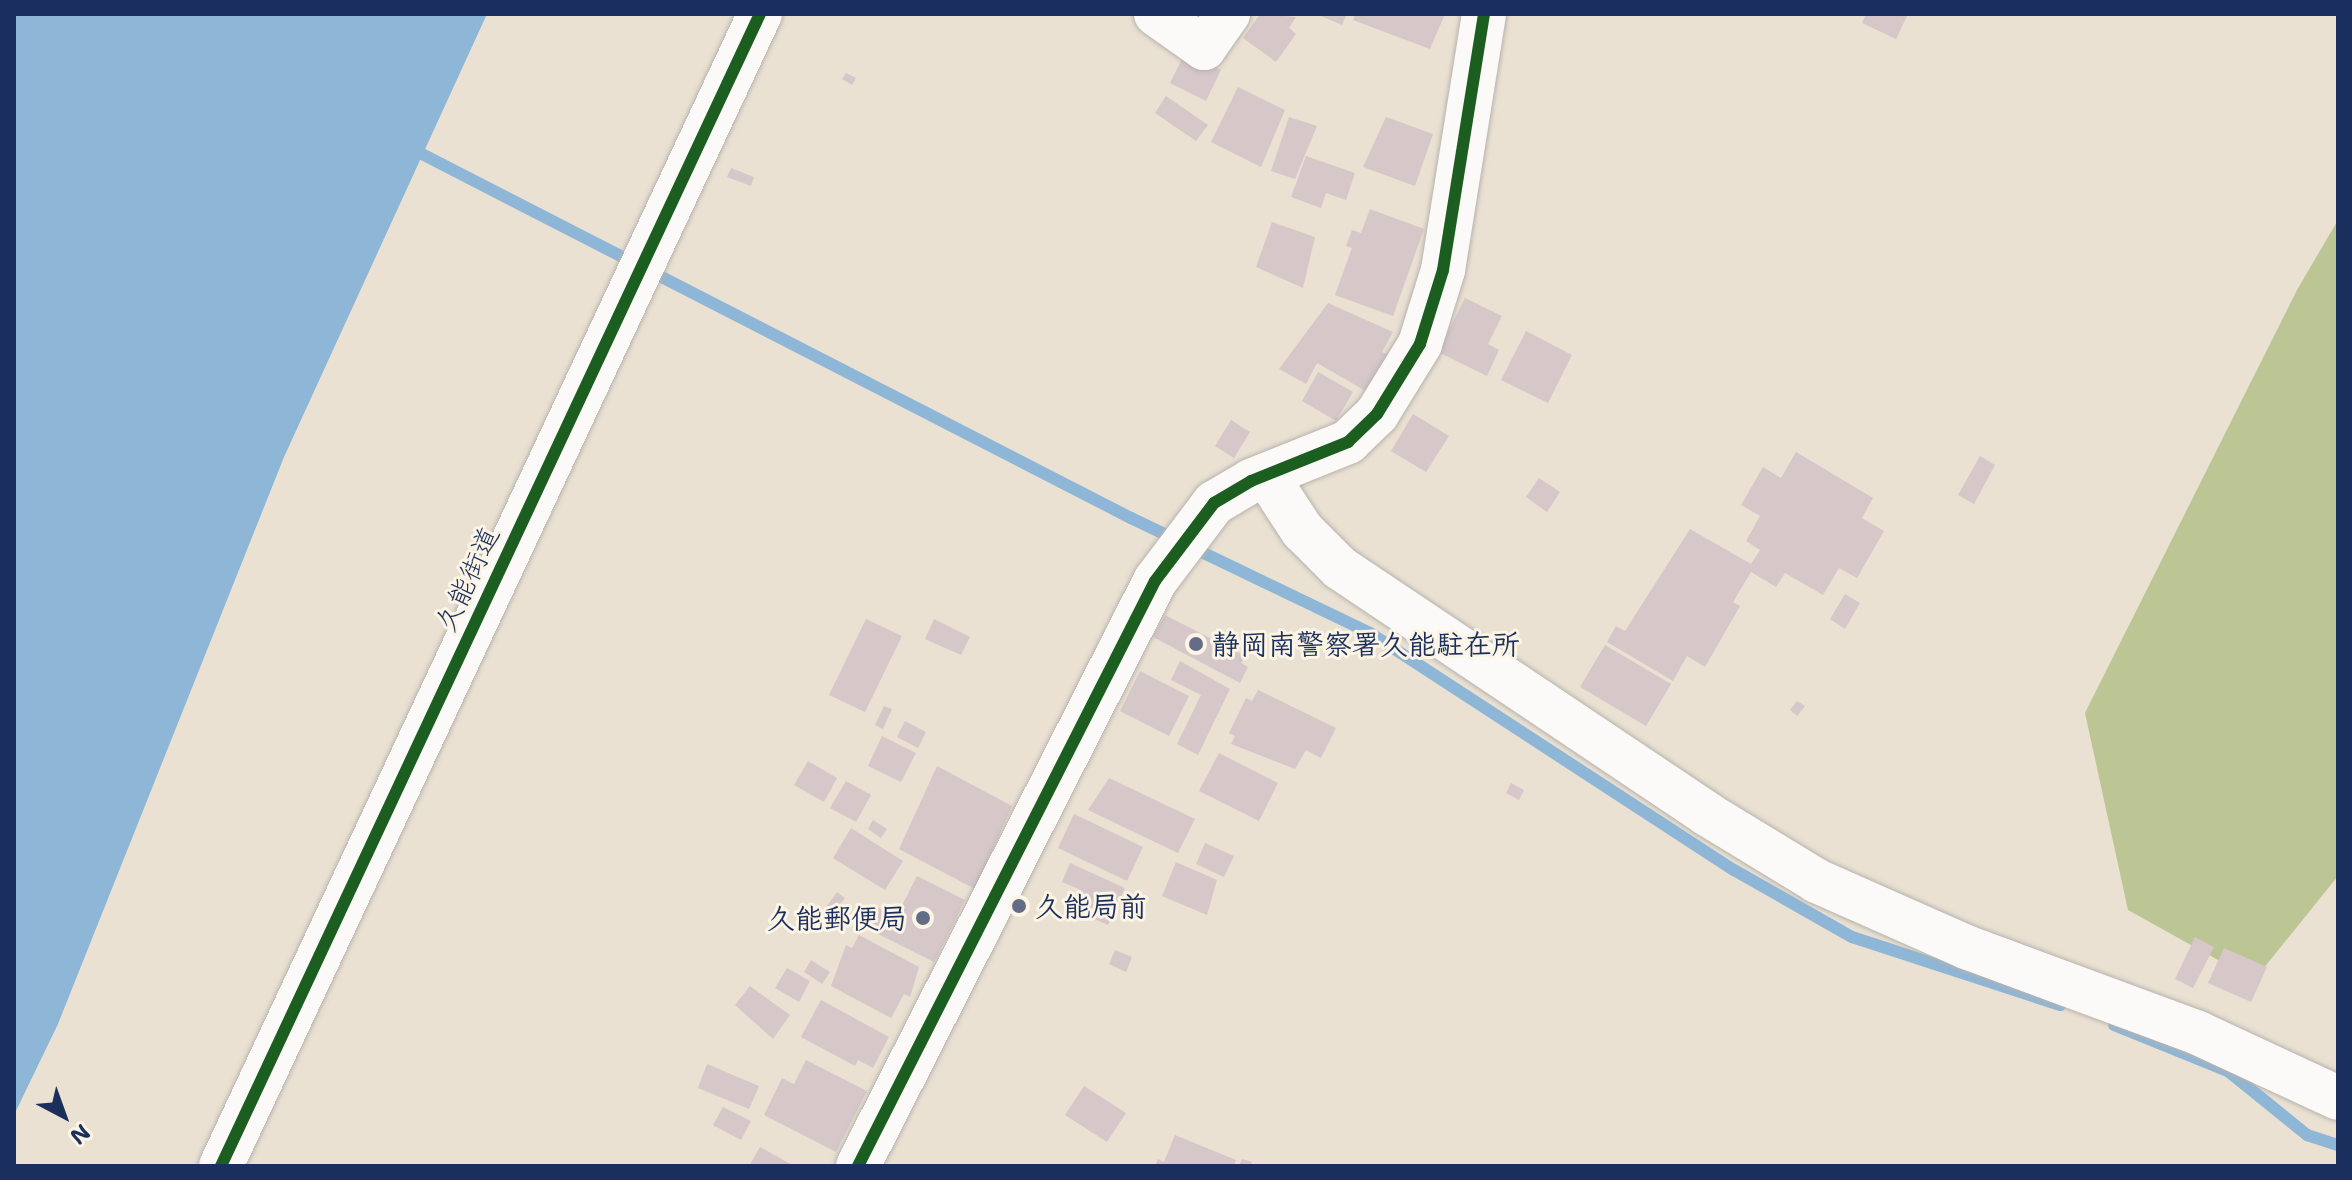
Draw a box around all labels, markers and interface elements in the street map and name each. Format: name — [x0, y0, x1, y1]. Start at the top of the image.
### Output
street label: 久能街道 — [428, 521, 506, 637]
place label: 静岡南警察署久能駐在所 — [1212, 627, 1520, 661]
marker: 静岡南警察署久能駐在所 — [1187, 635, 1205, 653]
place label: 久能局前 — [1035, 889, 1147, 923]
marker: 久能局前 — [1010, 897, 1028, 915]
place label: 久能郵便局 — [767, 901, 907, 935]
marker: 久能郵便局 — [914, 909, 932, 927]
north arrow — [24, 1076, 104, 1156]
text: N — [64, 1118, 96, 1151]

